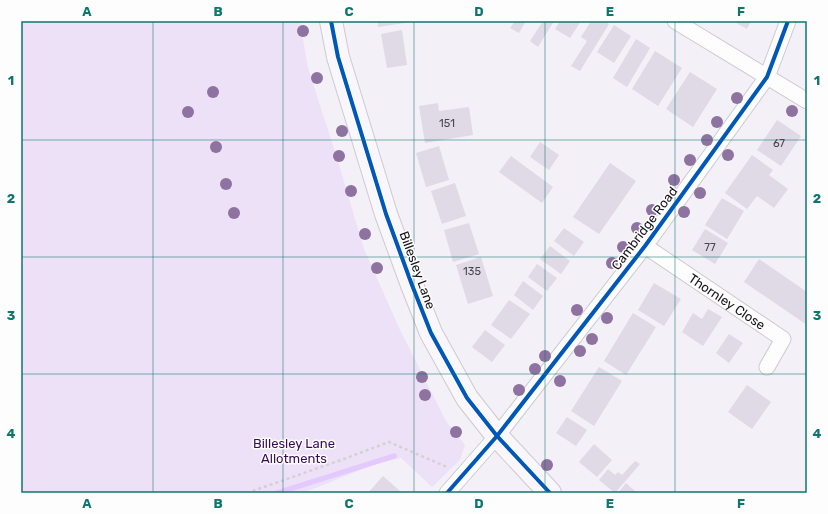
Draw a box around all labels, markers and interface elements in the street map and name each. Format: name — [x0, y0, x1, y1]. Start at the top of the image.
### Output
text: A — [82, 4, 92, 19]
text: B — [213, 4, 223, 19]
text: C — [344, 4, 354, 19]
text: D — [474, 4, 484, 19]
text: E — [606, 4, 614, 19]
text: F — [737, 4, 745, 19]
text: 1 — [8, 73, 14, 88]
text: 1 — [814, 73, 820, 88]
house number: 151 — [439, 117, 455, 130]
house number: 67 — [773, 137, 785, 150]
street label: Cambridge Road — [608, 184, 681, 273]
text: 2 — [7, 191, 15, 206]
text: 2 — [813, 191, 821, 206]
street label: Billesley Lane — [396, 229, 439, 311]
house number: 77 — [704, 241, 716, 254]
house number: 135 — [463, 265, 481, 278]
street label: Thornley Close — [686, 271, 768, 333]
text: 3 — [7, 308, 16, 323]
text: 3 — [813, 308, 822, 323]
text: 4 — [7, 426, 16, 441]
text: 4 — [813, 426, 822, 441]
park label: Billesley Lane Allotments — [253, 436, 335, 466]
text: A — [82, 496, 92, 511]
text: B — [213, 496, 223, 511]
text: C — [344, 496, 354, 511]
text: D — [474, 496, 484, 511]
text: E — [606, 496, 614, 511]
text: F — [737, 496, 745, 511]

